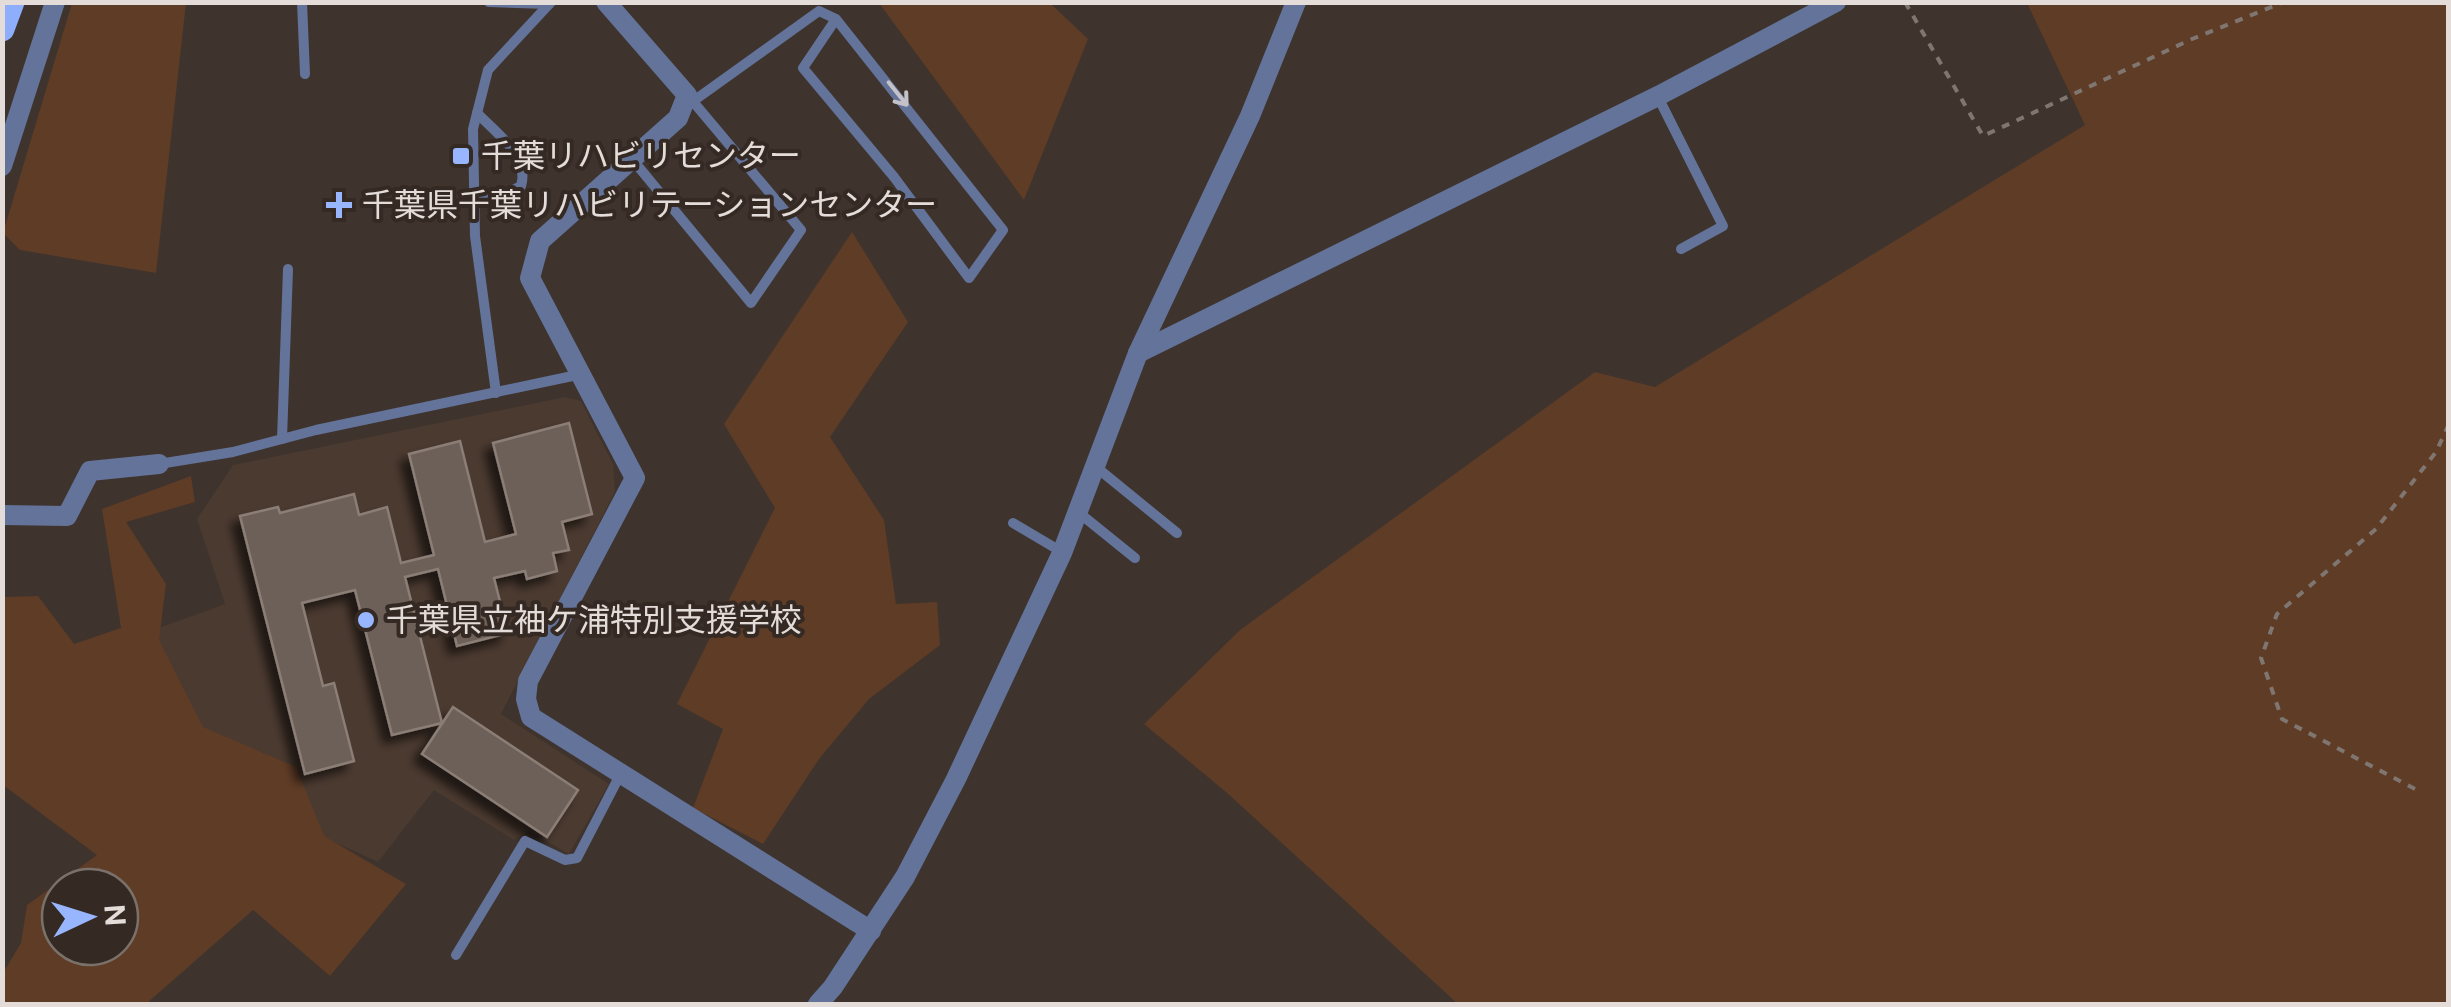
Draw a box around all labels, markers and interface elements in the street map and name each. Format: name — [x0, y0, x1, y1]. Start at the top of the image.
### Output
one-way arrow — [887, 81, 909, 107]
place label: 千葉リハビリセンター — [481, 137, 801, 174]
marker: 千葉リハビリセンター — [450, 145, 472, 167]
place label: 千葉県千葉リハビリテーションセンター — [362, 186, 937, 223]
marker: 千葉県千葉リハビリテーションセンター — [326, 192, 352, 218]
place label: 千葉県立袖ケ浦特別支援学校 — [386, 601, 802, 638]
marker: 千葉県立袖ケ浦特別支援学校 — [355, 609, 377, 631]
north arrow — [40, 867, 140, 967]
text: N — [98, 903, 133, 927]

